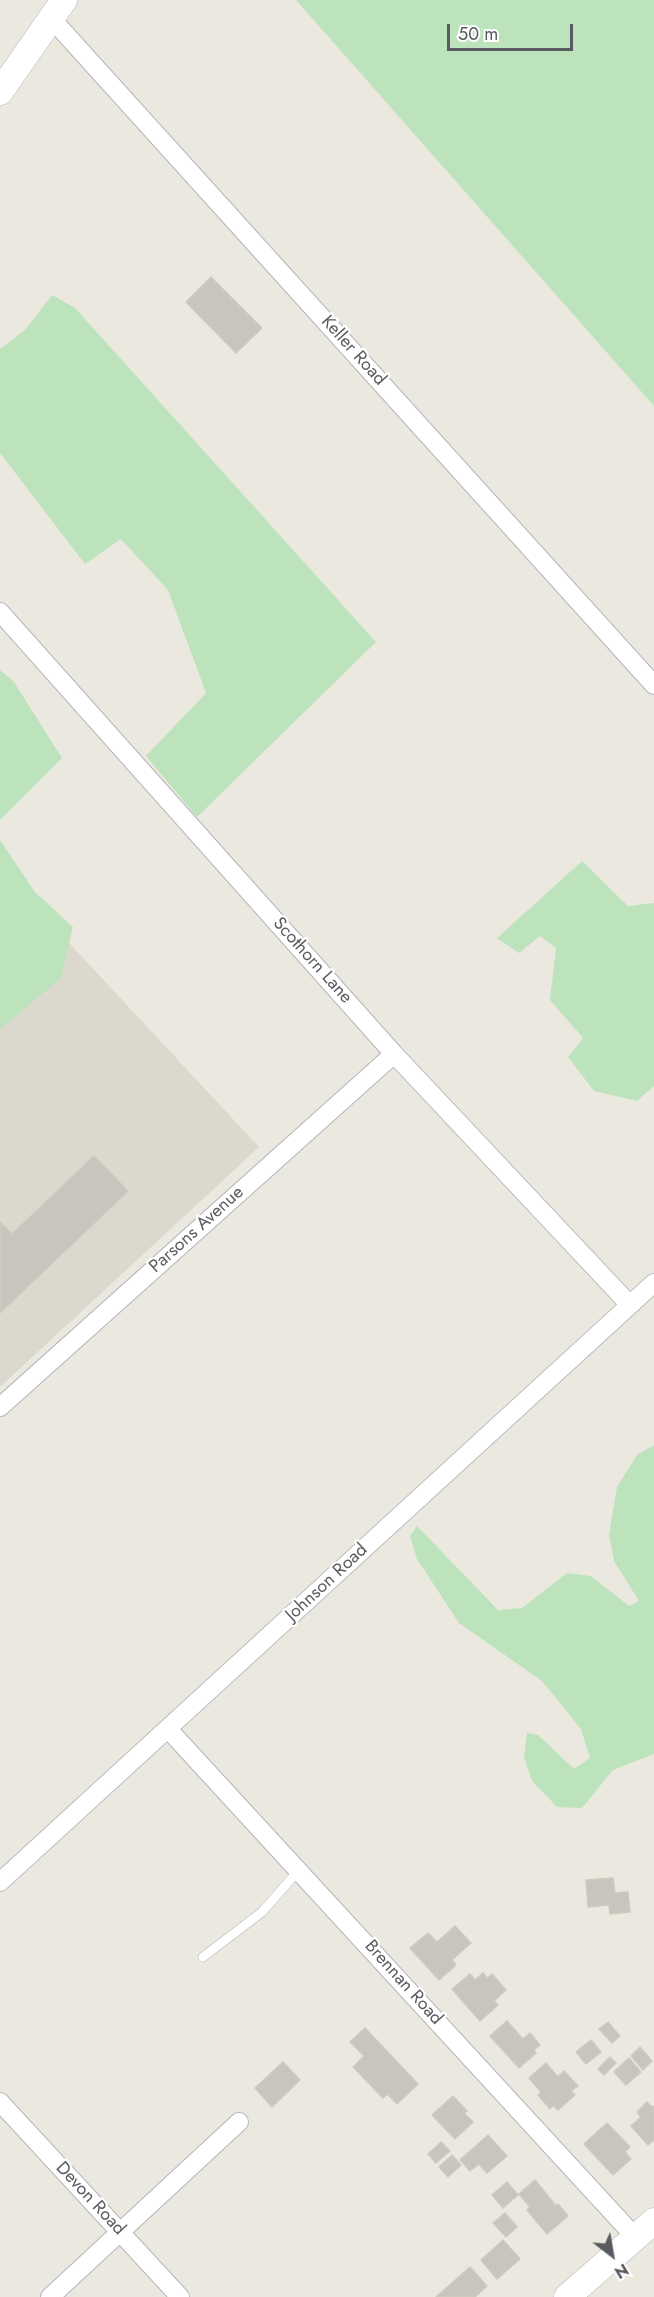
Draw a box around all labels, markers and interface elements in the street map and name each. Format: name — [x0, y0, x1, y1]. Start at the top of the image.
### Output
scale bar — [450, 12, 576, 50]
text: 50 m — [458, 21, 498, 47]
street label: Keller Road — [316, 312, 390, 390]
street label: Scothorn Lane — [268, 913, 356, 1009]
street label: Parsons Avenue — [145, 1182, 249, 1278]
street label: Johnson Road — [282, 1540, 372, 1626]
street label: Brennan Road — [359, 1936, 447, 2030]
street label: Devon Road — [51, 2158, 129, 2240]
north arrow — [582, 2225, 642, 2285]
text: N — [610, 2258, 633, 2284]

